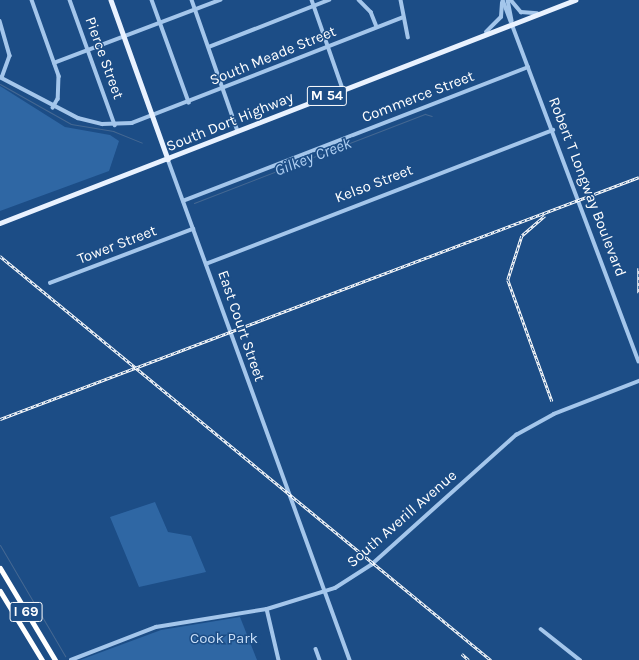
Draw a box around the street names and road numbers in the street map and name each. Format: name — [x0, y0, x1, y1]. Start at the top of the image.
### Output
street label: Pierce Street — [81, 14, 127, 102]
street label: South Meade Street — [207, 22, 339, 90]
street label: Commerce Street — [359, 67, 477, 127]
road number: M 54 — [306, 84, 348, 108]
street label: South Dort Highway — [164, 88, 296, 156]
street label: Robert T Longway Boulevard — [544, 95, 630, 279]
street label: Kelso Street — [333, 161, 415, 207]
street label: Tower Street — [75, 222, 159, 268]
street label: East Court Street — [214, 268, 268, 384]
street label: South Averill Avenue — [344, 466, 460, 572]
road number: I 69 — [9, 600, 43, 624]

